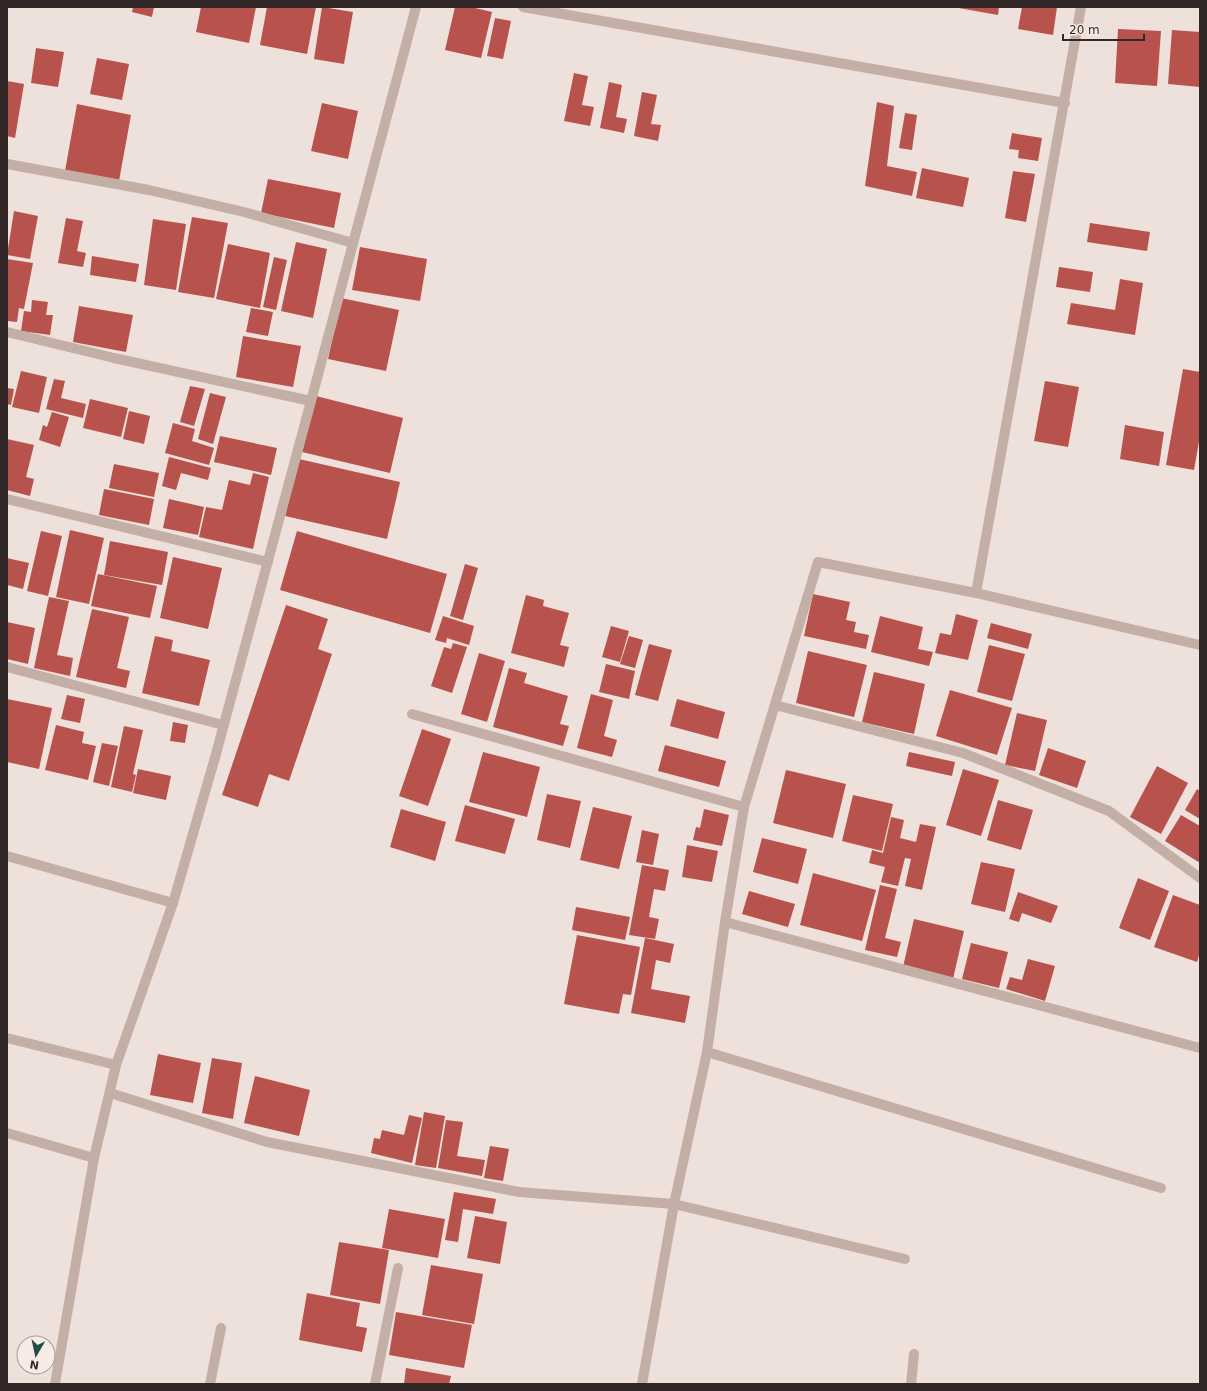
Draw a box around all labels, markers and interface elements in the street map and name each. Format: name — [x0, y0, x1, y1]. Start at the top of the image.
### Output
scale bar — [1063, 16, 1144, 42]
text: 20 m — [1069, 23, 1100, 37]
north arrow — [16, 1335, 56, 1375]
text: N — [29, 1357, 40, 1372]

